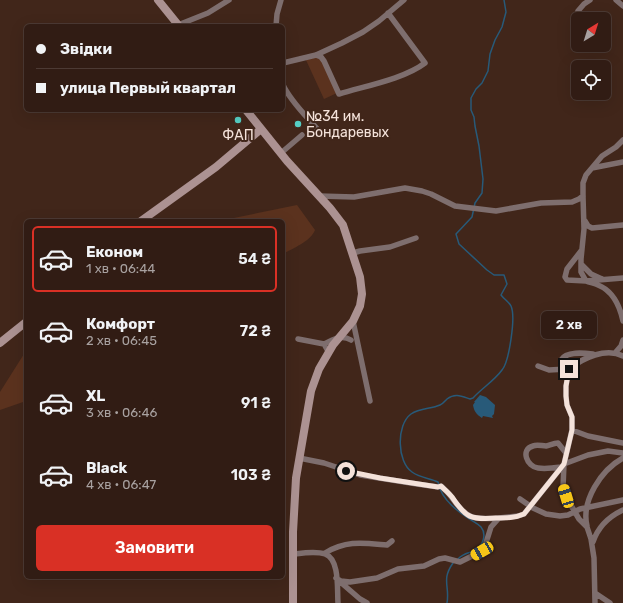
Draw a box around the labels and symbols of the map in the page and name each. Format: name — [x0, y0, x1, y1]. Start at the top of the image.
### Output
north arrow — [571, 12, 611, 52]
place label: №34 им. Бондаревых — [306, 108, 390, 141]
marker: ФАП — [233, 115, 243, 125]
marker: №34 им. Бондаревых — [293, 119, 303, 129]
place label: ФАП — [222, 127, 254, 144]
callout: 2 хв — [541, 311, 597, 339]
route end — [560, 360, 578, 378]
route start — [337, 462, 355, 480]
car — [557, 483, 575, 509]
car — [469, 540, 495, 562]

